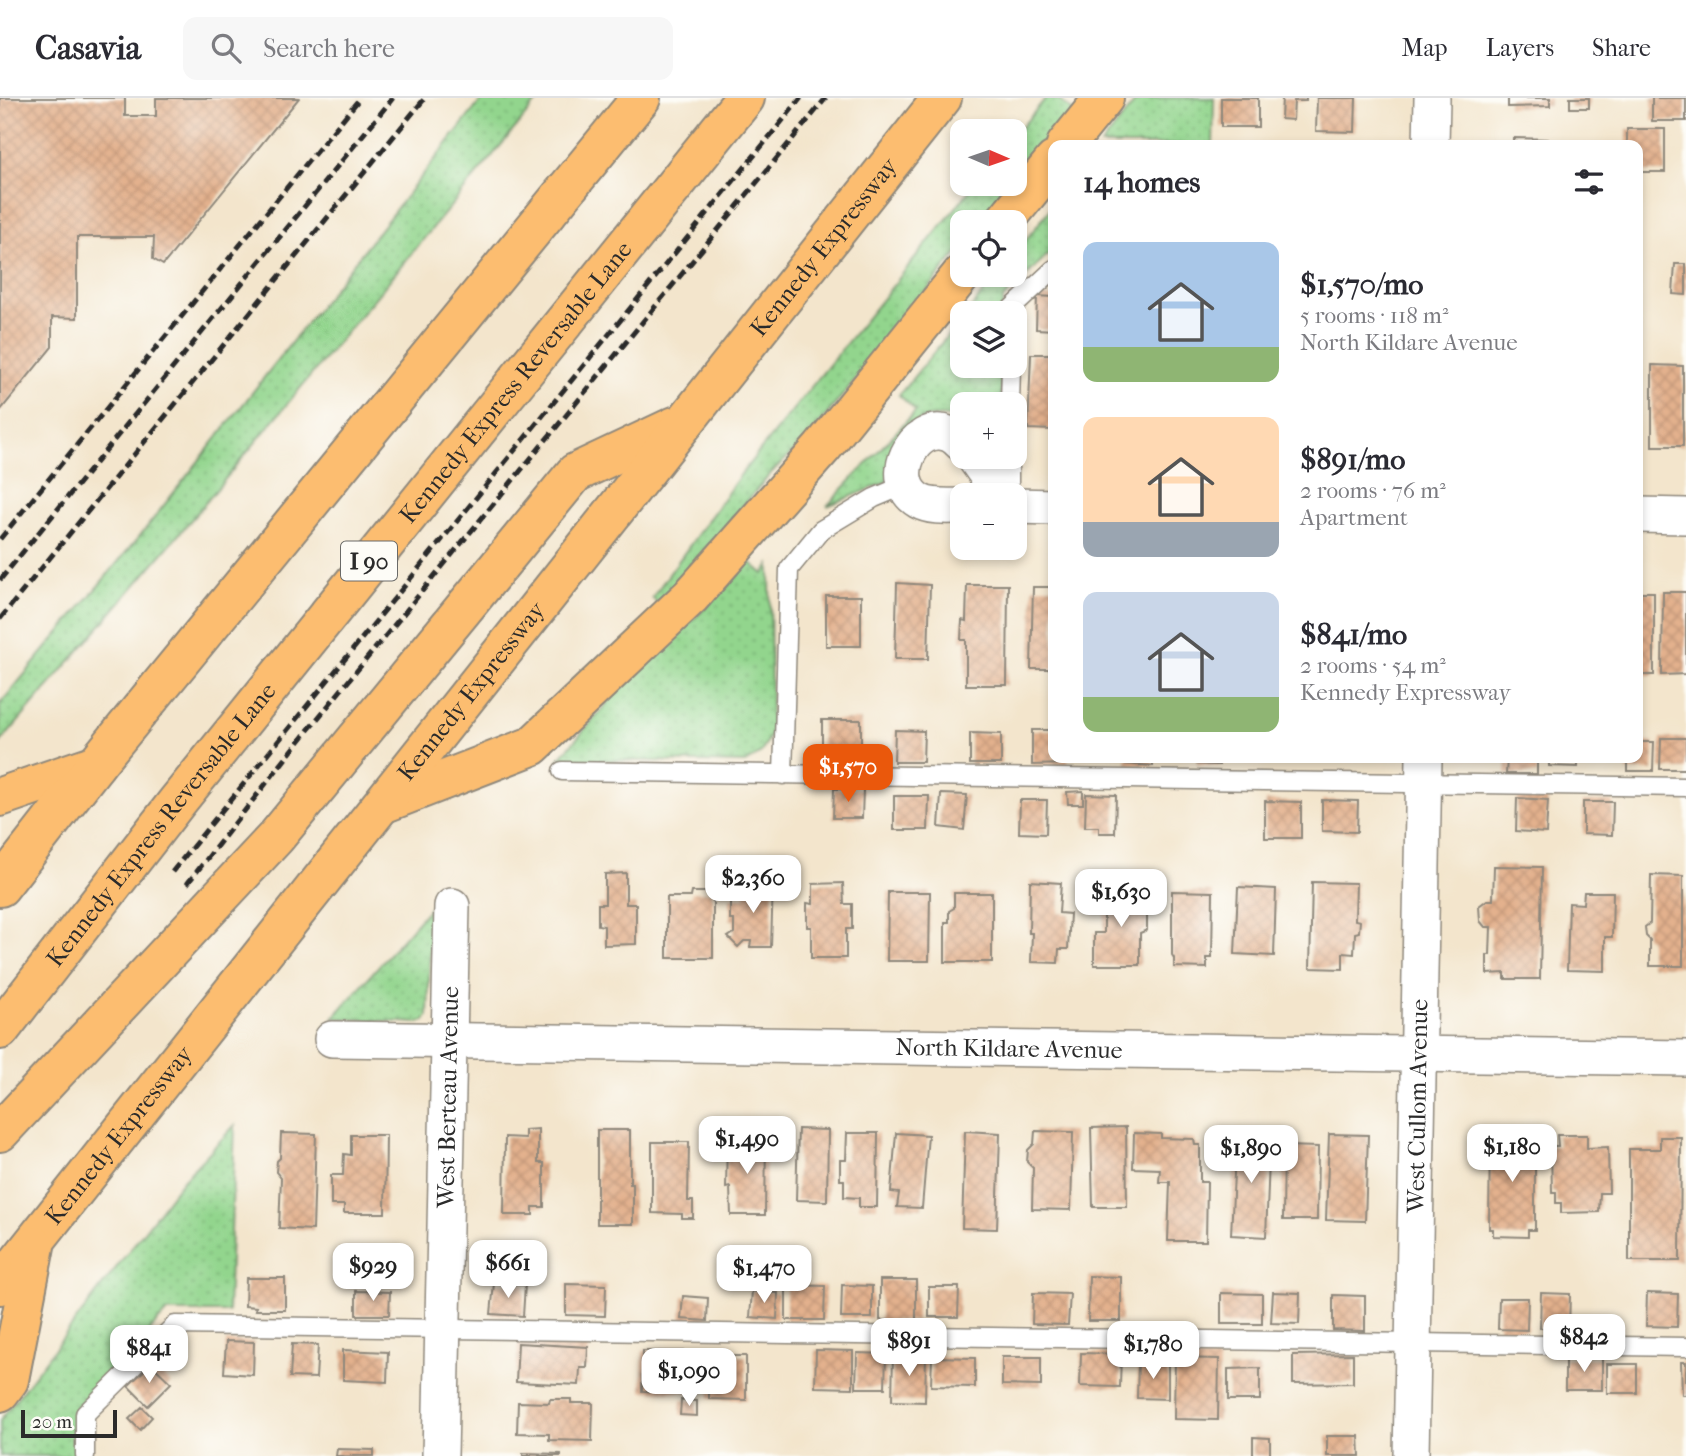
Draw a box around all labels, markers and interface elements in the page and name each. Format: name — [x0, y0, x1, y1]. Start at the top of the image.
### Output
search box — [183, 17, 673, 80]
text: Casavia — [35, 29, 141, 68]
icon: search — [207, 29, 245, 67]
text: Search here — [263, 33, 395, 64]
text: Map — [1402, 34, 1448, 62]
text: Layers — [1486, 34, 1554, 62]
text: Share — [1592, 34, 1651, 62]
north arrow — [950, 119, 1027, 196]
map controls — [950, 119, 1027, 560]
street label: Kennedy Expressway — [744, 151, 904, 342]
icon: filters — [1570, 163, 1608, 201]
text: 14 homes — [1083, 165, 1200, 200]
button: locate — [950, 210, 1027, 287]
street label: Kennedy Express Reversable Lane — [394, 236, 638, 529]
text: $1,570/mo — [1300, 267, 1423, 302]
icon: home — [1139, 270, 1223, 354]
button: layers — [950, 301, 1027, 378]
text: 5 rooms · 118 m² — [1300, 302, 1448, 329]
text: North Kildare Avenue — [1300, 329, 1518, 356]
button: + — [950, 392, 1027, 469]
text: $891/mo — [1300, 442, 1405, 477]
icon: home — [1139, 445, 1223, 529]
text: 2 rooms · 76 m² — [1300, 477, 1446, 504]
button: − — [950, 483, 1027, 560]
text: Apartment — [1300, 504, 1408, 531]
road number: I 90 — [341, 542, 397, 580]
street label: Kennedy Expressway — [392, 595, 551, 786]
text: $841/mo — [1300, 617, 1407, 652]
icon: home — [1139, 620, 1223, 704]
text: 2 rooms · 54 m² — [1300, 652, 1446, 679]
street label: Kennedy Express Reversable Lane — [41, 677, 282, 972]
text: Kennedy Expressway — [1300, 679, 1511, 706]
pin: $1,570 — [791, 744, 905, 804]
text: $1,570 — [819, 753, 877, 780]
pin: $2,360 — [696, 856, 810, 915]
text: $2,360 — [721, 864, 785, 891]
pin: $1,630 — [1064, 870, 1178, 929]
text: $1,630 — [1091, 878, 1151, 905]
street label: West Berteau Avenue — [431, 986, 464, 1209]
street label: West Cullom Avenue — [1402, 999, 1434, 1214]
street label: North Kildare Avenue — [895, 1033, 1123, 1064]
street label: Kennedy Expressway — [39, 1040, 199, 1230]
pin: $1,490 — [690, 1116, 804, 1176]
pin: $1,180 — [1455, 1124, 1569, 1184]
text: $1,490 — [715, 1125, 779, 1152]
pin: $1,890 — [1194, 1126, 1308, 1185]
text: $1,180 — [1483, 1133, 1541, 1160]
text: $1,890 — [1220, 1134, 1282, 1161]
pin: $661 — [467, 1240, 549, 1300]
pin: $929 — [332, 1244, 414, 1303]
pin: $1,470 — [707, 1246, 821, 1305]
text: $661 — [485, 1249, 531, 1276]
text: $929 — [349, 1252, 397, 1279]
text: $1,470 — [733, 1254, 795, 1281]
pin: $842 — [1543, 1314, 1625, 1374]
pin: $891 — [868, 1318, 950, 1378]
pin: $1,780 — [1096, 1322, 1210, 1381]
text: $842 — [1559, 1323, 1609, 1350]
pin: $841 — [108, 1326, 190, 1385]
text: $891 — [887, 1327, 931, 1354]
text: $1,780 — [1123, 1330, 1183, 1357]
text: $841 — [126, 1334, 172, 1361]
pin: $1,090 — [632, 1348, 746, 1408]
text: $1,090 — [657, 1357, 721, 1384]
scale bar — [21, 1407, 117, 1439]
text: 20 m — [32, 1411, 72, 1433]

